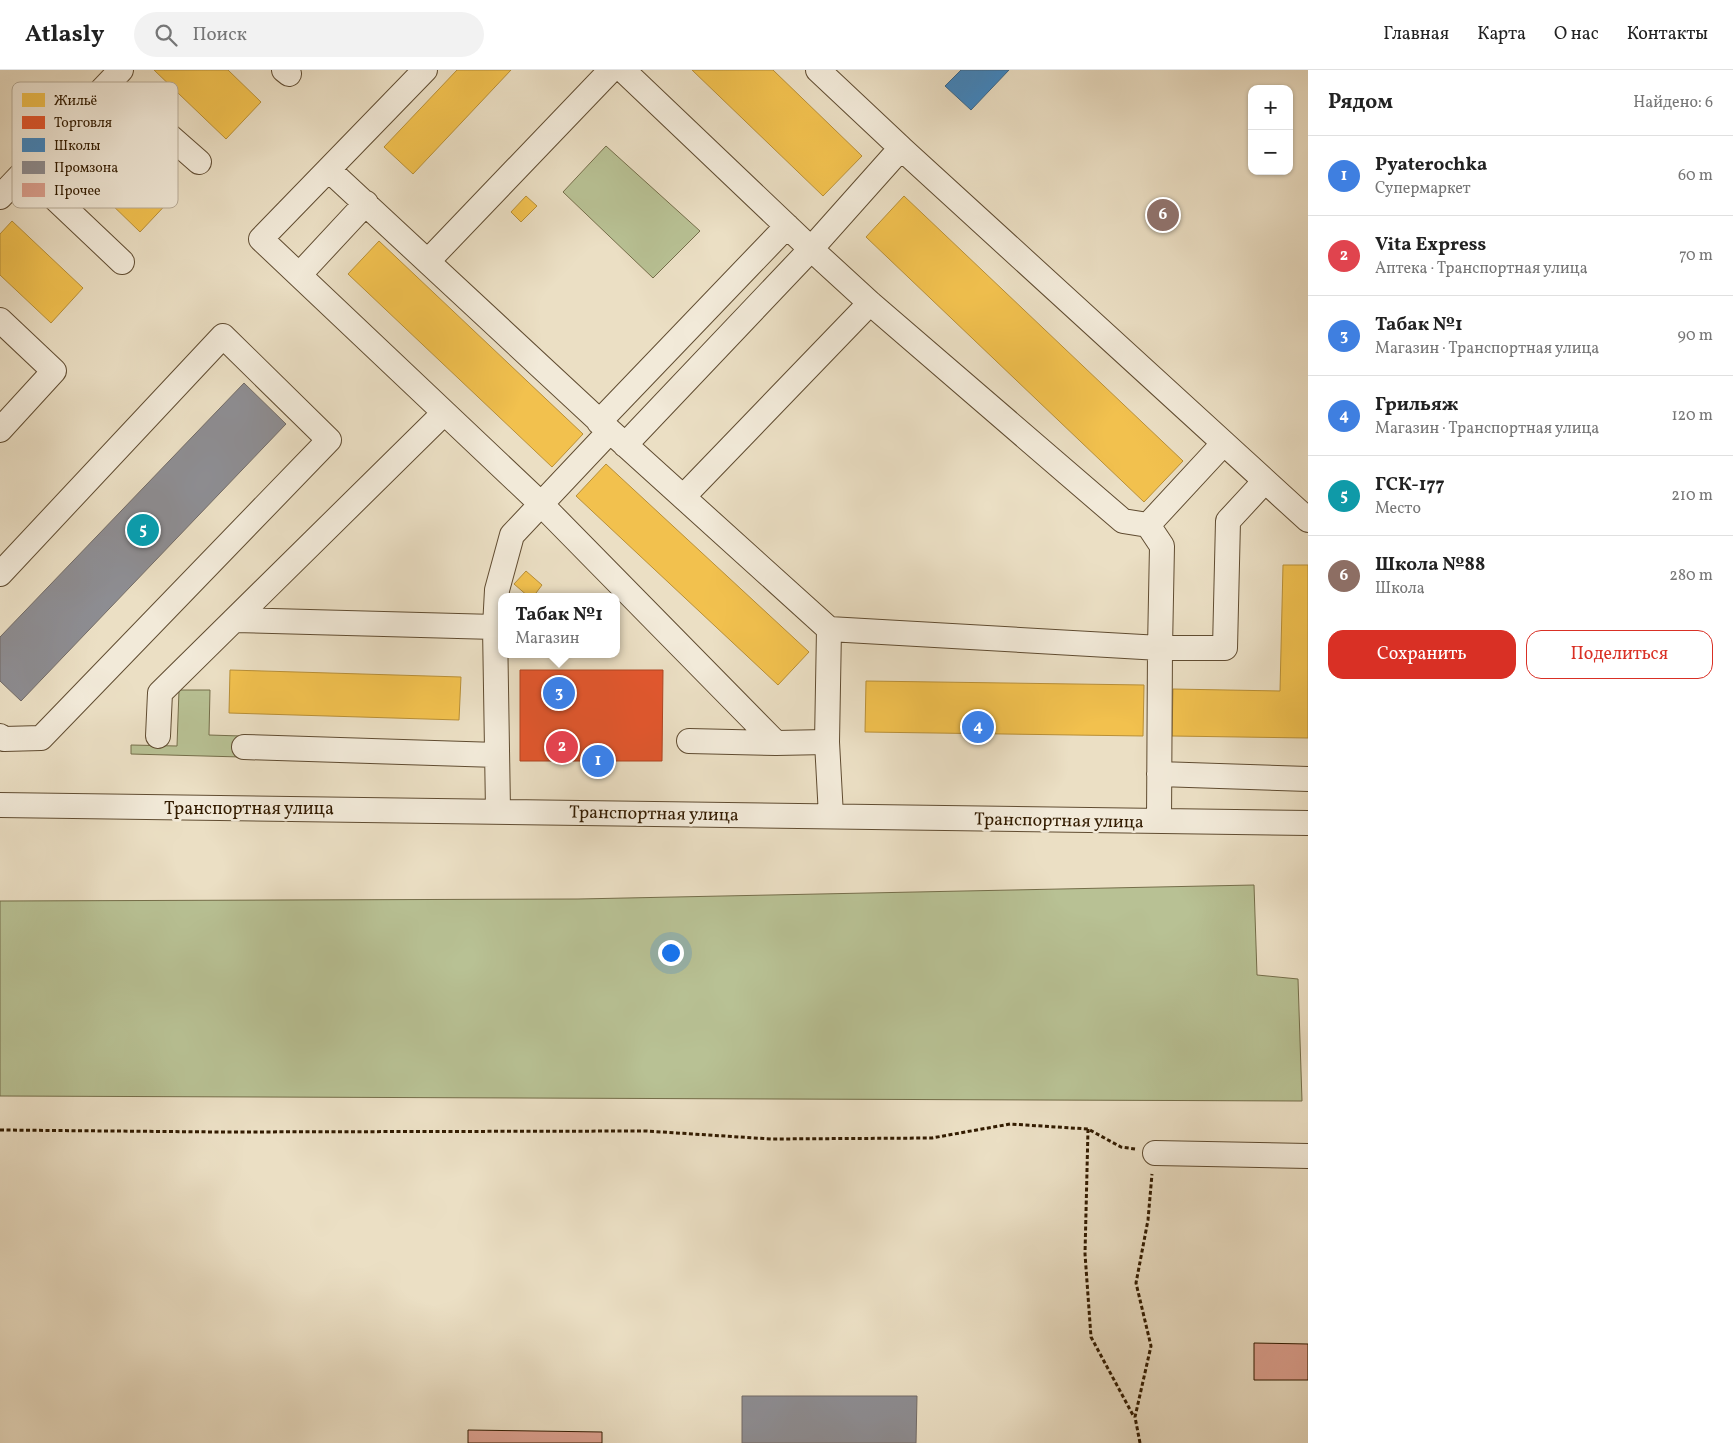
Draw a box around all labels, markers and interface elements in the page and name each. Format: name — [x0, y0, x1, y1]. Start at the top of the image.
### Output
search box — [134, 12, 484, 57]
text: Atlasly — [25, 18, 104, 52]
icon: search — [152, 21, 180, 49]
text: Поиск — [192, 22, 247, 48]
text: Главная — [1383, 22, 1449, 47]
text: Карта — [1477, 22, 1526, 47]
text: О нас — [1554, 22, 1599, 47]
text: Контакты — [1627, 22, 1708, 47]
legend — [12, 82, 178, 208]
map controls — [1248, 85, 1293, 175]
button: + — [1248, 85, 1293, 130]
text: Рядом — [1328, 88, 1393, 117]
text: Жильё — [54, 92, 98, 111]
text: Найдено: 6 — [1633, 92, 1713, 114]
text: Торговля — [54, 114, 112, 133]
button: − — [1248, 130, 1293, 175]
text: Школы — [54, 137, 100, 156]
text: Pyaterochka — [1375, 152, 1487, 178]
text: Промзона — [54, 159, 118, 178]
text: 1 — [1341, 165, 1347, 187]
text: 60 m — [1678, 165, 1713, 187]
text: Супермаркет — [1375, 178, 1471, 200]
text: Прочее — [54, 182, 101, 201]
pin: 6 — [1147, 196, 1179, 234]
text: Vita Express — [1375, 232, 1486, 258]
text: 2 — [1340, 245, 1348, 267]
text: 70 m — [1679, 245, 1713, 267]
text: Аптека · Транспортная улица — [1375, 258, 1588, 280]
text: Табак №1 — [1375, 312, 1463, 338]
text: 3 — [1340, 325, 1348, 347]
text: 90 m — [1677, 325, 1713, 347]
text: Магазин · Транспортная улица — [1375, 338, 1599, 360]
text: Грильяж — [1375, 392, 1459, 418]
text: 4 — [1339, 405, 1349, 427]
text: 120 m — [1671, 405, 1713, 427]
text: Магазин · Транспортная улица — [1375, 418, 1599, 440]
text: ГСК-177 — [1375, 472, 1445, 498]
text: 5 — [1340, 485, 1348, 507]
text: 210 m — [1671, 485, 1713, 507]
text: Место — [1375, 498, 1421, 520]
pin: 5 — [127, 511, 159, 549]
text: Школа №88 — [1375, 552, 1485, 578]
text: 6 — [1340, 565, 1348, 587]
text: 280 m — [1669, 565, 1713, 587]
text: Школа — [1375, 578, 1425, 600]
popup — [498, 593, 620, 658]
text: Табак №1 — [515, 602, 603, 628]
text: Магазин — [515, 628, 579, 650]
button: Сохранить — [1328, 630, 1516, 679]
button: Поделиться — [1526, 630, 1713, 679]
pin: 3 — [543, 674, 575, 712]
pin: 4 — [962, 708, 994, 746]
pin: 2 — [546, 728, 578, 766]
pin: 1 — [582, 742, 614, 780]
street label: Транспортная улица — [164, 797, 334, 822]
street label: Транспортная улица — [569, 801, 739, 828]
street label: Транспортная улица — [974, 808, 1144, 835]
your location — [658, 940, 684, 966]

